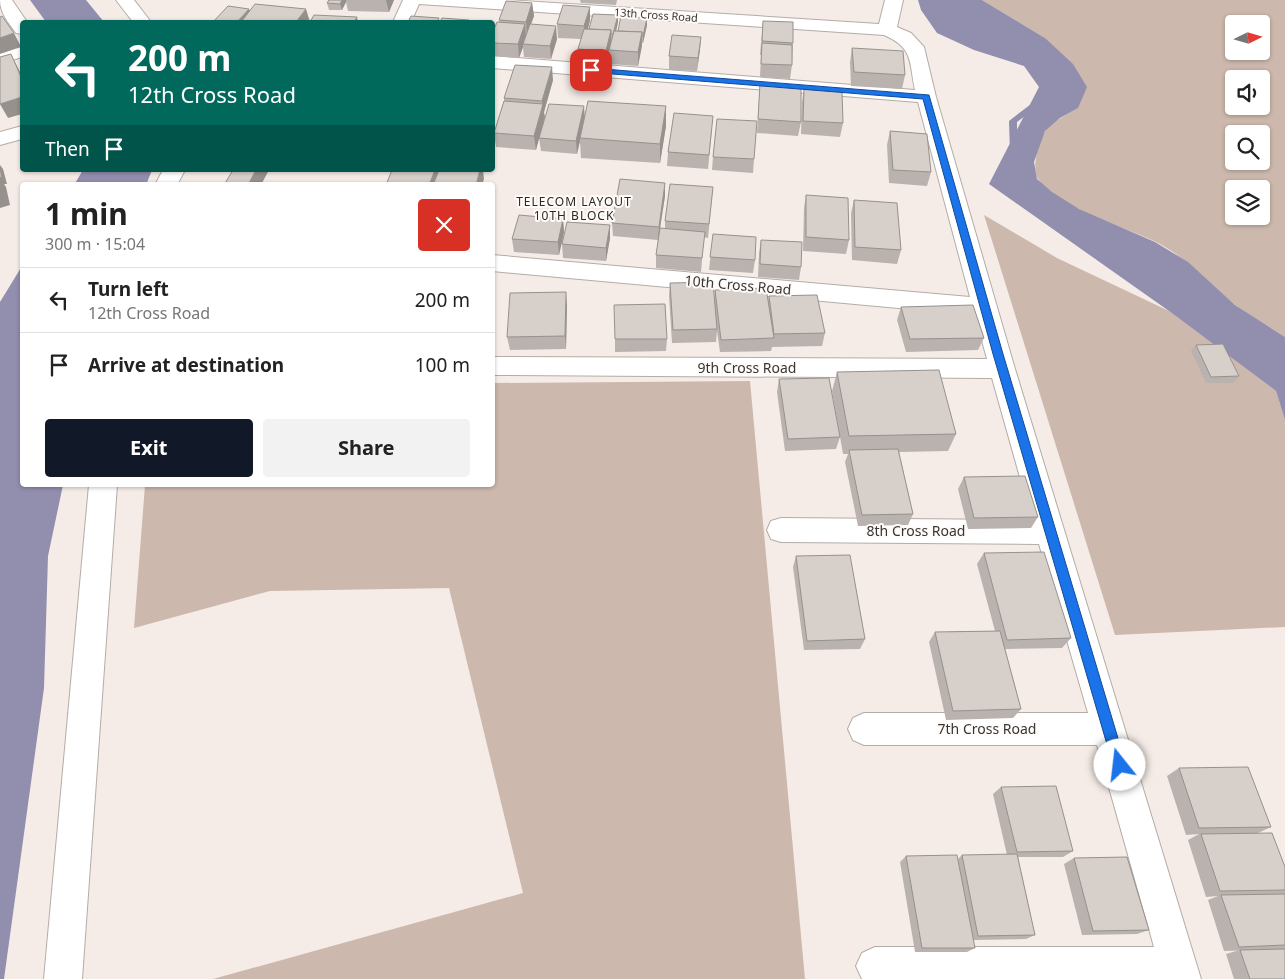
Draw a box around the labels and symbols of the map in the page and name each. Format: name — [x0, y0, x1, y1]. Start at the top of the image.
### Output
street label: 13th Cross Road — [614, 4, 698, 25]
north arrow — [1225, 15, 1270, 60]
pin — [570, 49, 612, 91]
district label: TELECOM LAYOUT 10TH BLOCK — [516, 193, 632, 224]
street label: 10th Cross Road — [684, 270, 792, 299]
street label: 9th Cross Road — [698, 358, 796, 377]
street label: 8th Cross Road — [867, 521, 965, 540]
street label: 7th Cross Road — [938, 719, 1036, 738]
position arrow — [1093, 738, 1145, 790]

